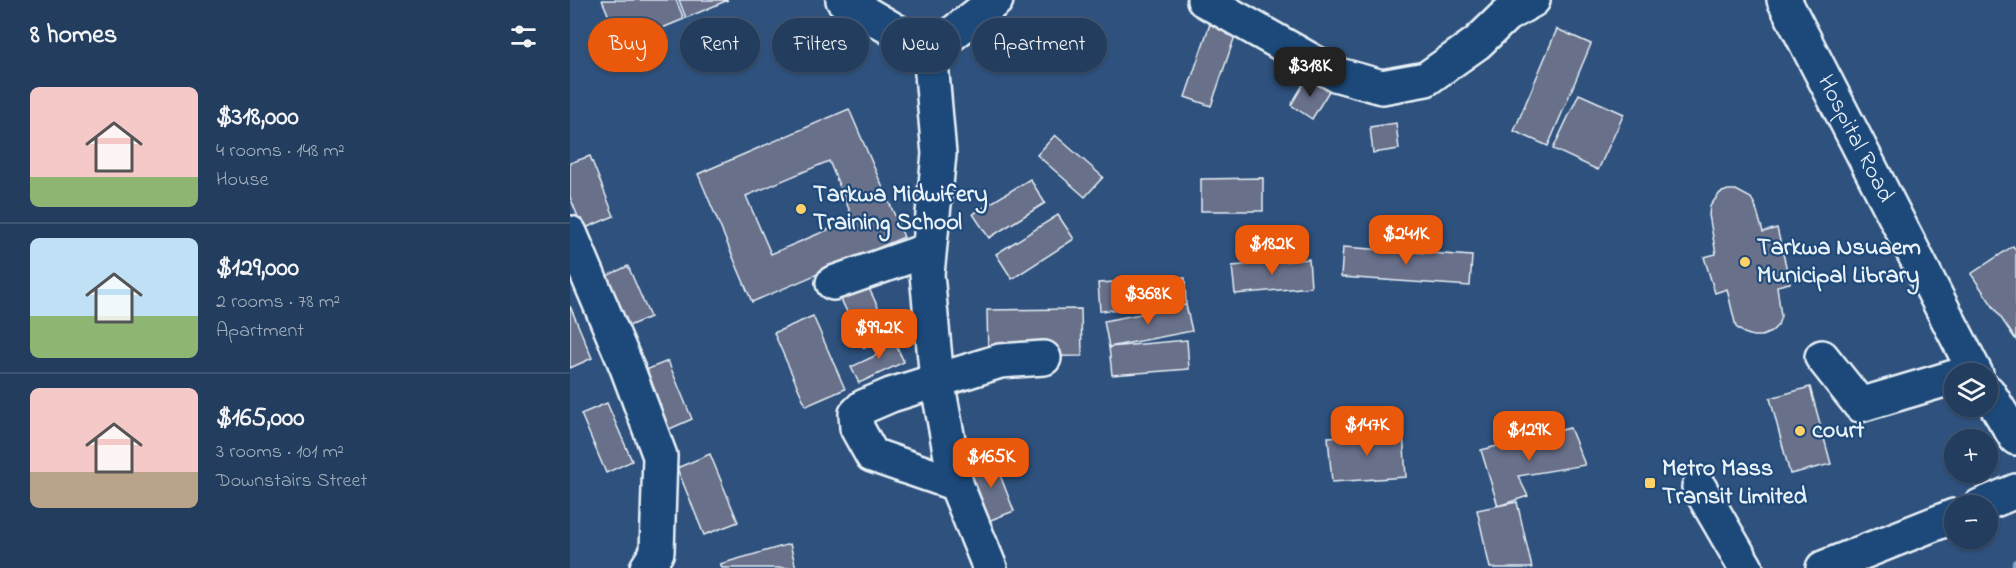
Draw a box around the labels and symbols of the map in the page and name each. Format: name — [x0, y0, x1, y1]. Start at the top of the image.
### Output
pin: $318K — [1268, 47, 1352, 98]
street label: Hospital Road — [1808, 69, 1903, 209]
place label: Tarkwa Midwifery Training School — [813, 178, 987, 242]
marker: Tarkwa Midwifery Training School — [794, 202, 808, 216]
pin: $241K — [1364, 215, 1448, 266]
pin: $182K — [1230, 225, 1314, 276]
place label: Tarkwa Nsuaem Municipal Library — [1757, 231, 1921, 295]
marker: Tarkwa Nsuaem Municipal Library — [1738, 255, 1752, 269]
pin: $368K — [1106, 275, 1190, 326]
pin: $99.2K — [830, 309, 928, 360]
pin: $147K — [1325, 406, 1409, 457]
pin: $129K — [1487, 411, 1571, 462]
place label: court — [1812, 414, 1865, 449]
marker: court — [1793, 424, 1807, 438]
pin: $165K — [949, 438, 1033, 489]
place label: Metro Mass Transit Limited — [1662, 452, 1808, 515]
marker: Metro Mass Transit Limited — [1643, 476, 1657, 490]

